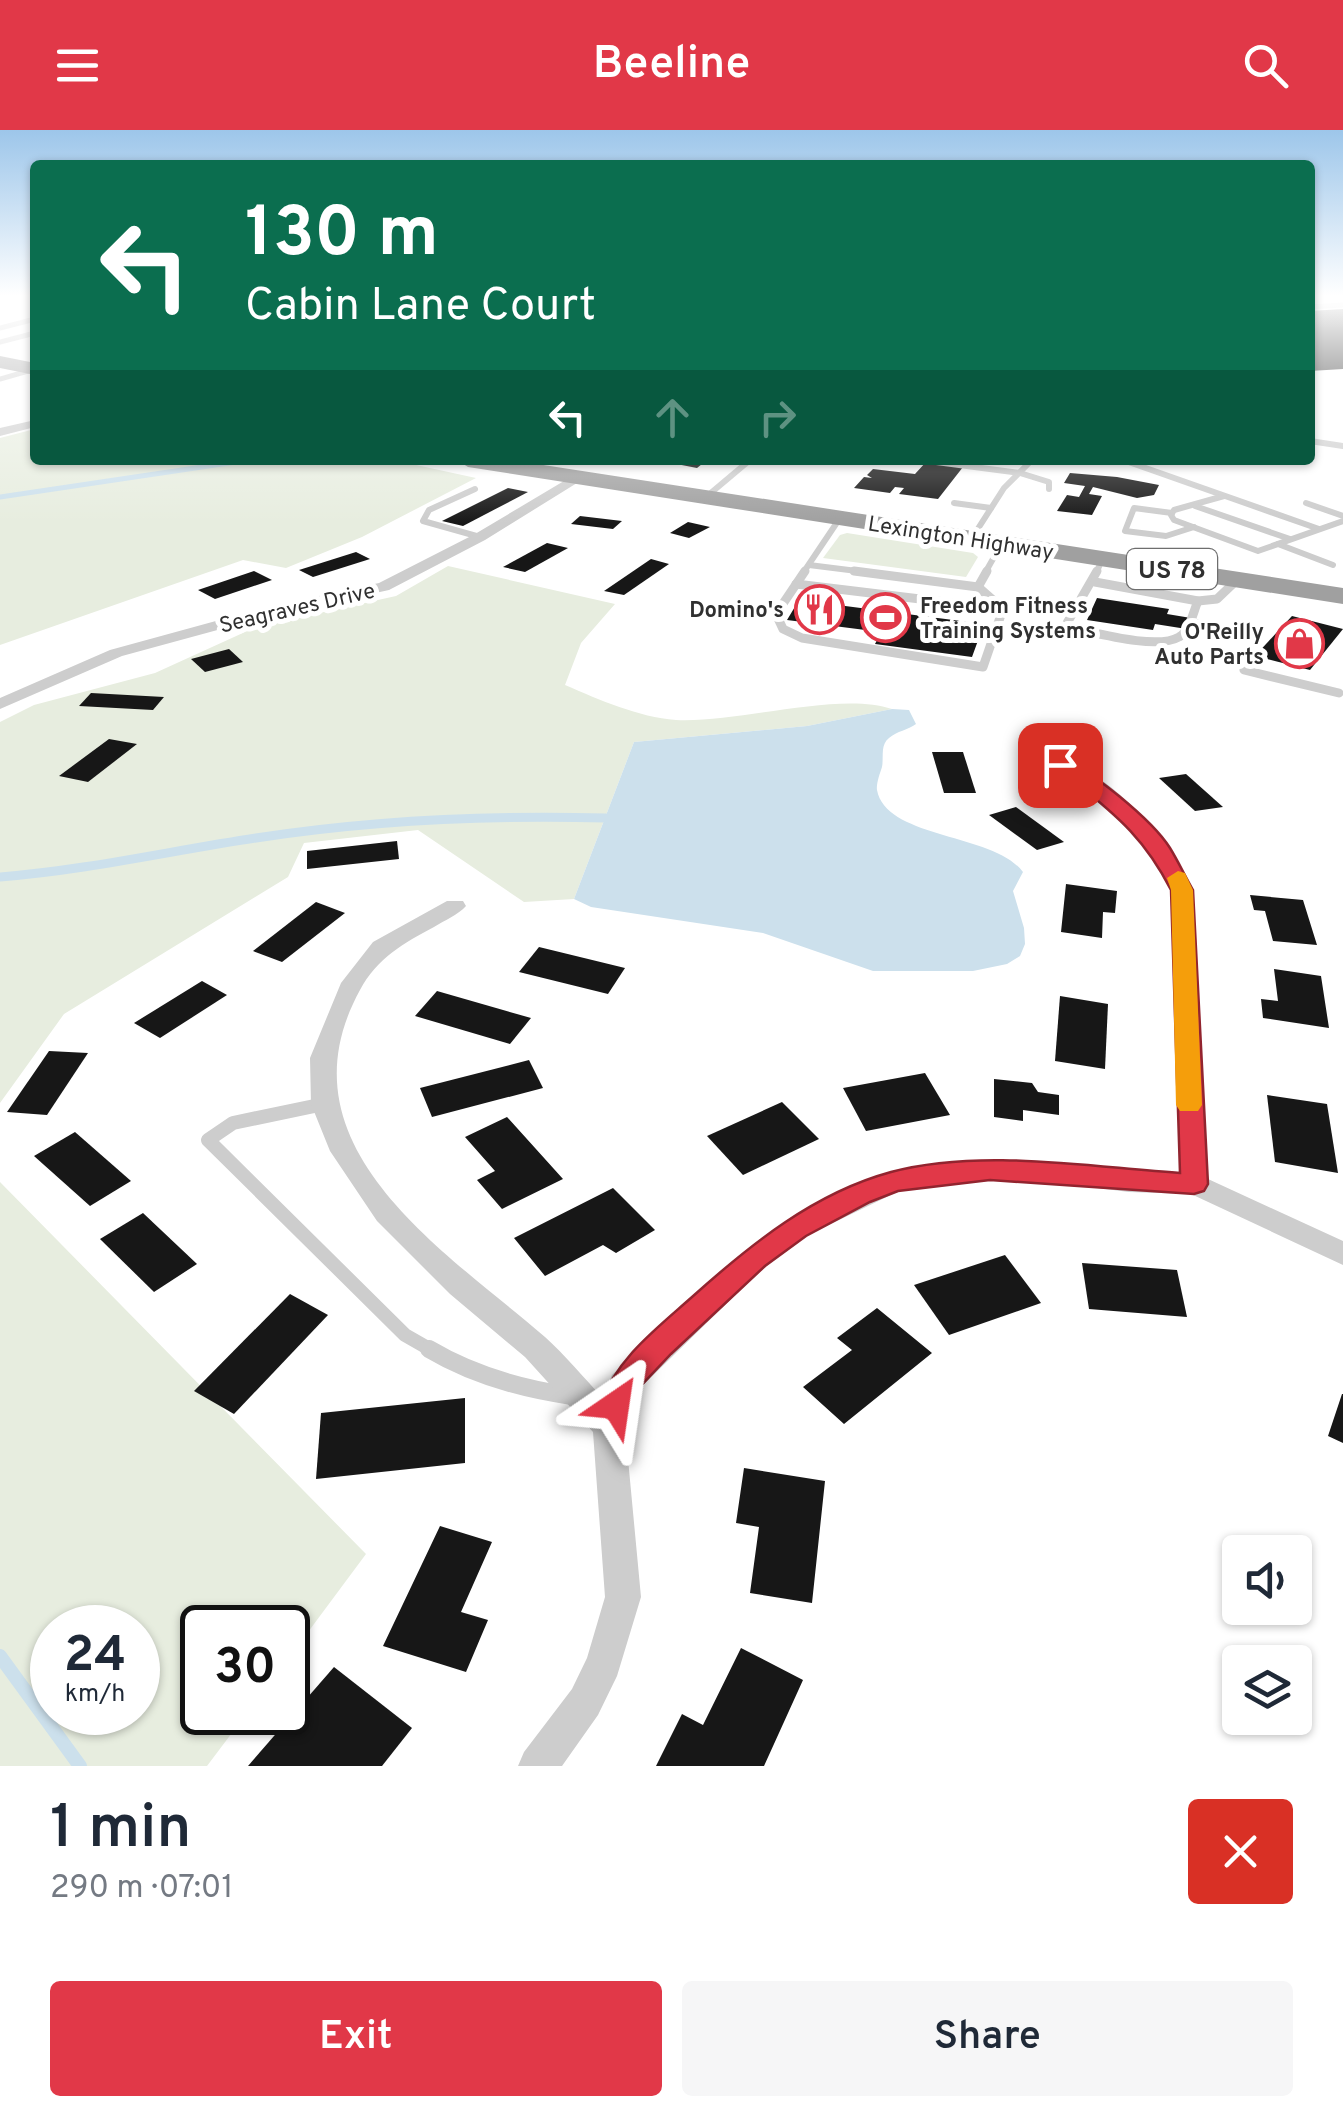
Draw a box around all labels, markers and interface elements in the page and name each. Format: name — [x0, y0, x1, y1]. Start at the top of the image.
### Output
text: Beeline — [593, 37, 750, 94]
icon: menu — [50, 38, 105, 93]
icon: search — [1238, 38, 1293, 93]
text: 130 m — [245, 192, 439, 281]
icon: left — [80, 200, 210, 330]
text: Cabin Lane Court — [245, 279, 596, 336]
icon: left — [540, 390, 595, 445]
icon: ahead — [645, 390, 700, 445]
icon: right — [750, 390, 805, 445]
street label: Lexington Highway — [866, 511, 1055, 567]
road number: US 78 — [1127, 549, 1217, 589]
street label: Seagraves Drive — [217, 578, 378, 640]
restaurant icon: Domino's — [793, 583, 845, 635]
sports icon: Freedom Fitness Training Systems — [859, 592, 911, 644]
place label: Freedom Fitness Training Systems — [920, 594, 1096, 646]
place label: Domino's — [689, 598, 784, 625]
shop icon: O'Reilly Auto Parts — [1273, 618, 1325, 670]
place label: O'Reilly Auto Parts — [1154, 620, 1264, 672]
pin — [1018, 723, 1103, 808]
icon: arrive — [1033, 738, 1088, 793]
position arrow — [564, 1353, 668, 1457]
map controls — [1222, 1535, 1312, 1735]
button: sound — [1222, 1535, 1312, 1625]
speed limit sign: 30 — [180, 1605, 310, 1735]
text: 24 — [64, 1626, 126, 1689]
button: layers — [1222, 1645, 1312, 1735]
text: km/h — [65, 1679, 125, 1711]
text: 1 min — [50, 1793, 191, 1869]
button: close — [1188, 1799, 1293, 1904]
text: 290 m · 07:01 — [50, 1869, 233, 1909]
button: Exit — [50, 1981, 662, 2096]
button: Share — [682, 1981, 1293, 2096]

